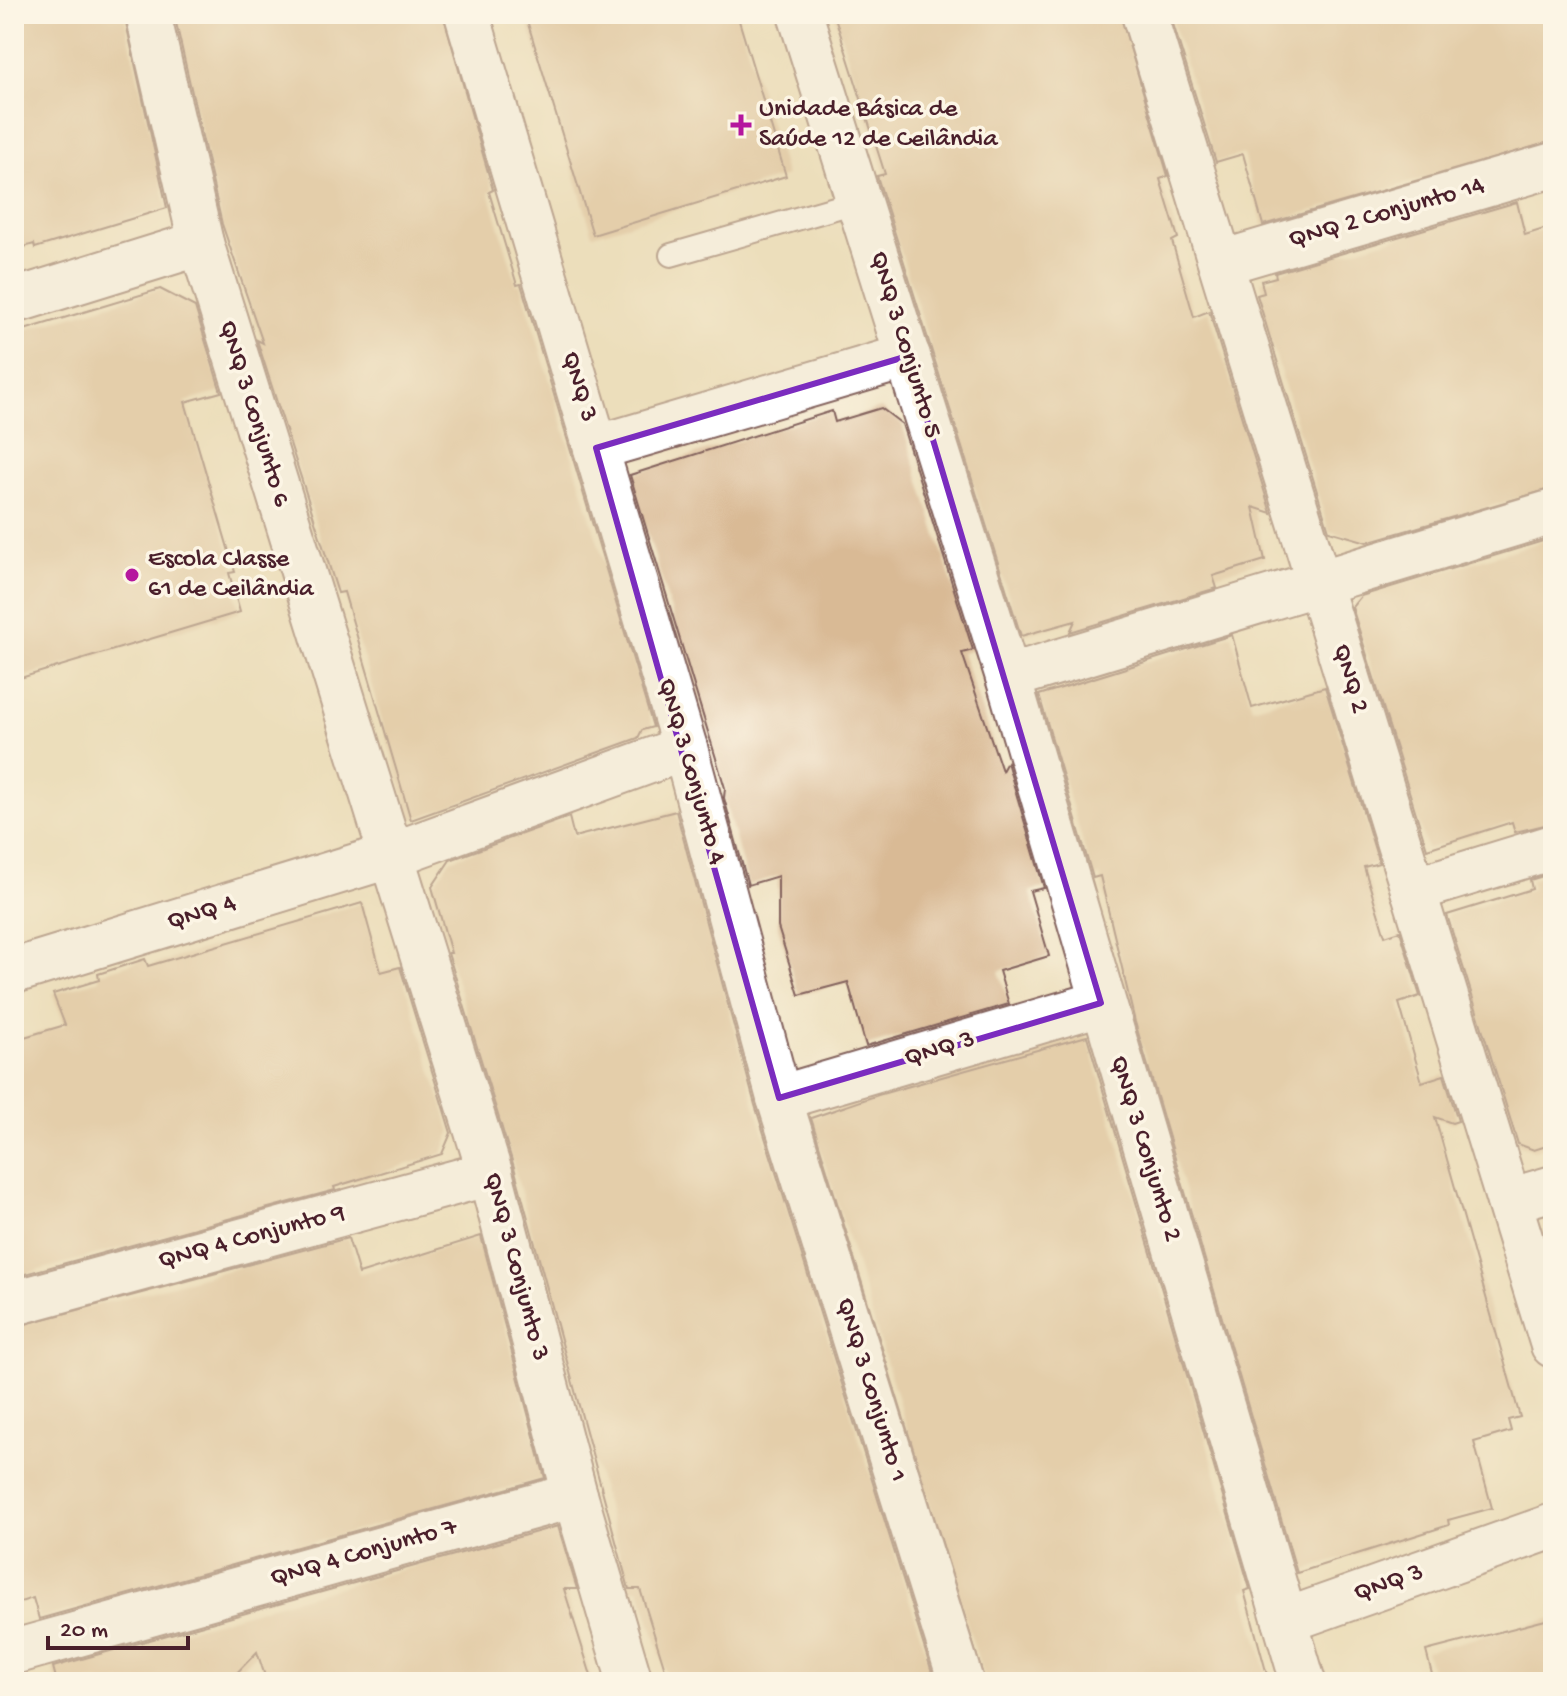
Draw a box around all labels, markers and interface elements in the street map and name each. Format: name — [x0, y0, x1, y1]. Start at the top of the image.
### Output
place label: Unidade Básica de Saúde 12 de Ceilândia — [759, 95, 999, 156]
marker: Unidade Básica de Saúde 12 de Ceilândia — [730, 114, 752, 136]
street label: QNQ 2 Conjunto 14 — [1286, 171, 1488, 257]
street label: QNQ 3 Conjunto 5 — [861, 248, 947, 442]
street label: QNQ 3 Conjunto 6 — [210, 317, 296, 512]
street label: QNQ 3 — [553, 348, 603, 426]
place label: Escola Classe 61 de Ceilândia — [148, 545, 315, 606]
marker: Escola Classe 61 de Ceilândia — [123, 566, 141, 584]
street label: QNQ 2 — [1324, 641, 1374, 718]
street label: QNQ 3 Conjunto 4 — [649, 675, 731, 869]
street label: QNQ 4 — [164, 889, 240, 939]
street label: QNQ 3 — [901, 1025, 979, 1075]
street label: QNQ 3 Conjunto 2 — [1101, 1052, 1187, 1246]
street label: QNQ 3 Conjunto 3 — [475, 1170, 555, 1364]
street label: QNQ 4 Conjunto 9 — [155, 1198, 349, 1278]
street label: QNQ 3 Conjunto 1 — [827, 1294, 913, 1486]
street label: QNQ 4 Conjunto 7 — [267, 1512, 462, 1595]
street label: QNQ 3 — [1350, 1558, 1428, 1610]
scale bar — [48, 1600, 188, 1650]
text: 20 m — [60, 1617, 108, 1646]

